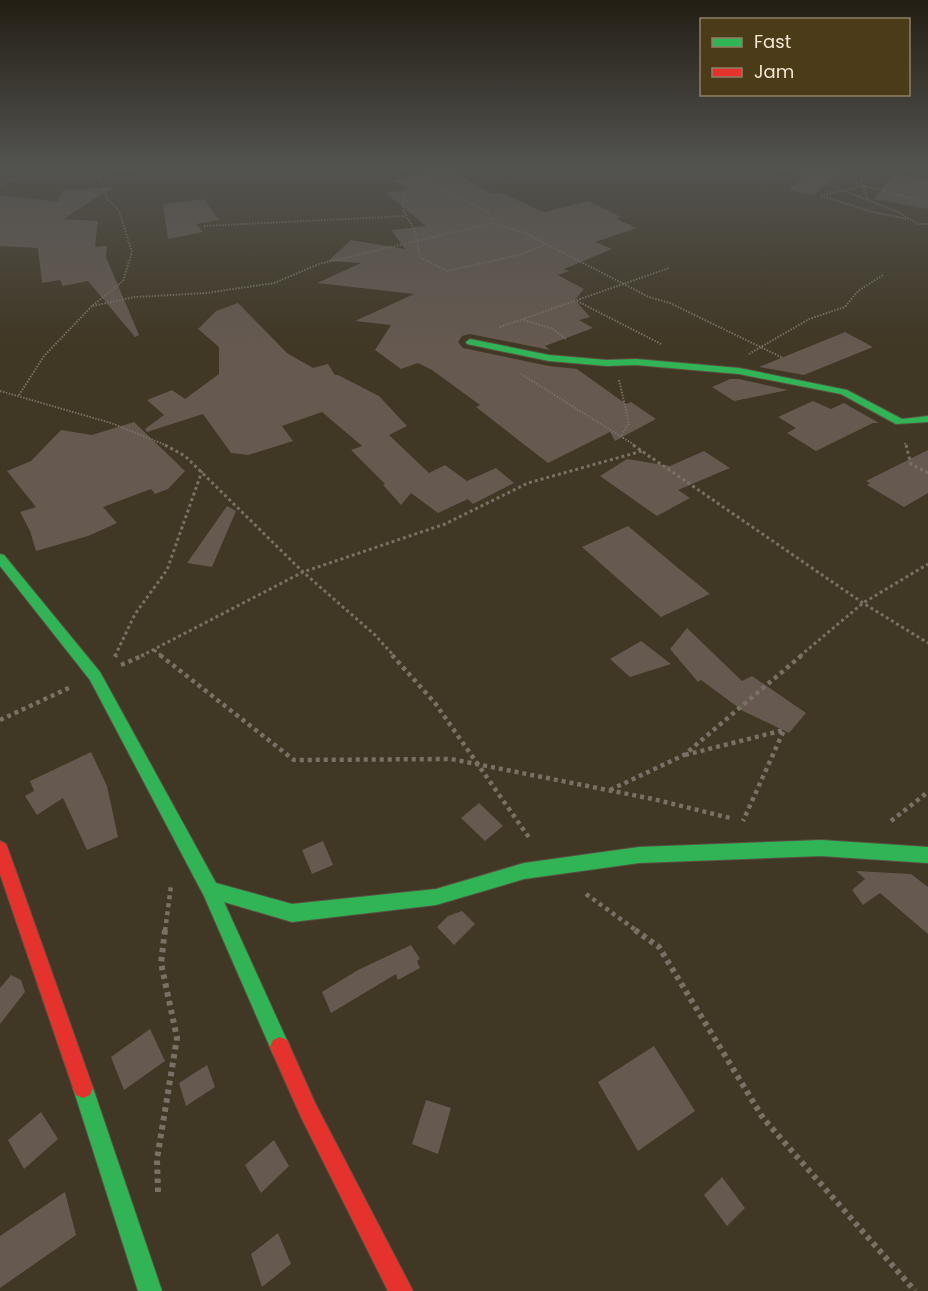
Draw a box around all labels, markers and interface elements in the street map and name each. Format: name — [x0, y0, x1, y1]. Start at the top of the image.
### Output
legend — [700, 18, 910, 96]
text: Fast — [754, 29, 791, 54]
text: Jam — [754, 59, 794, 84]

